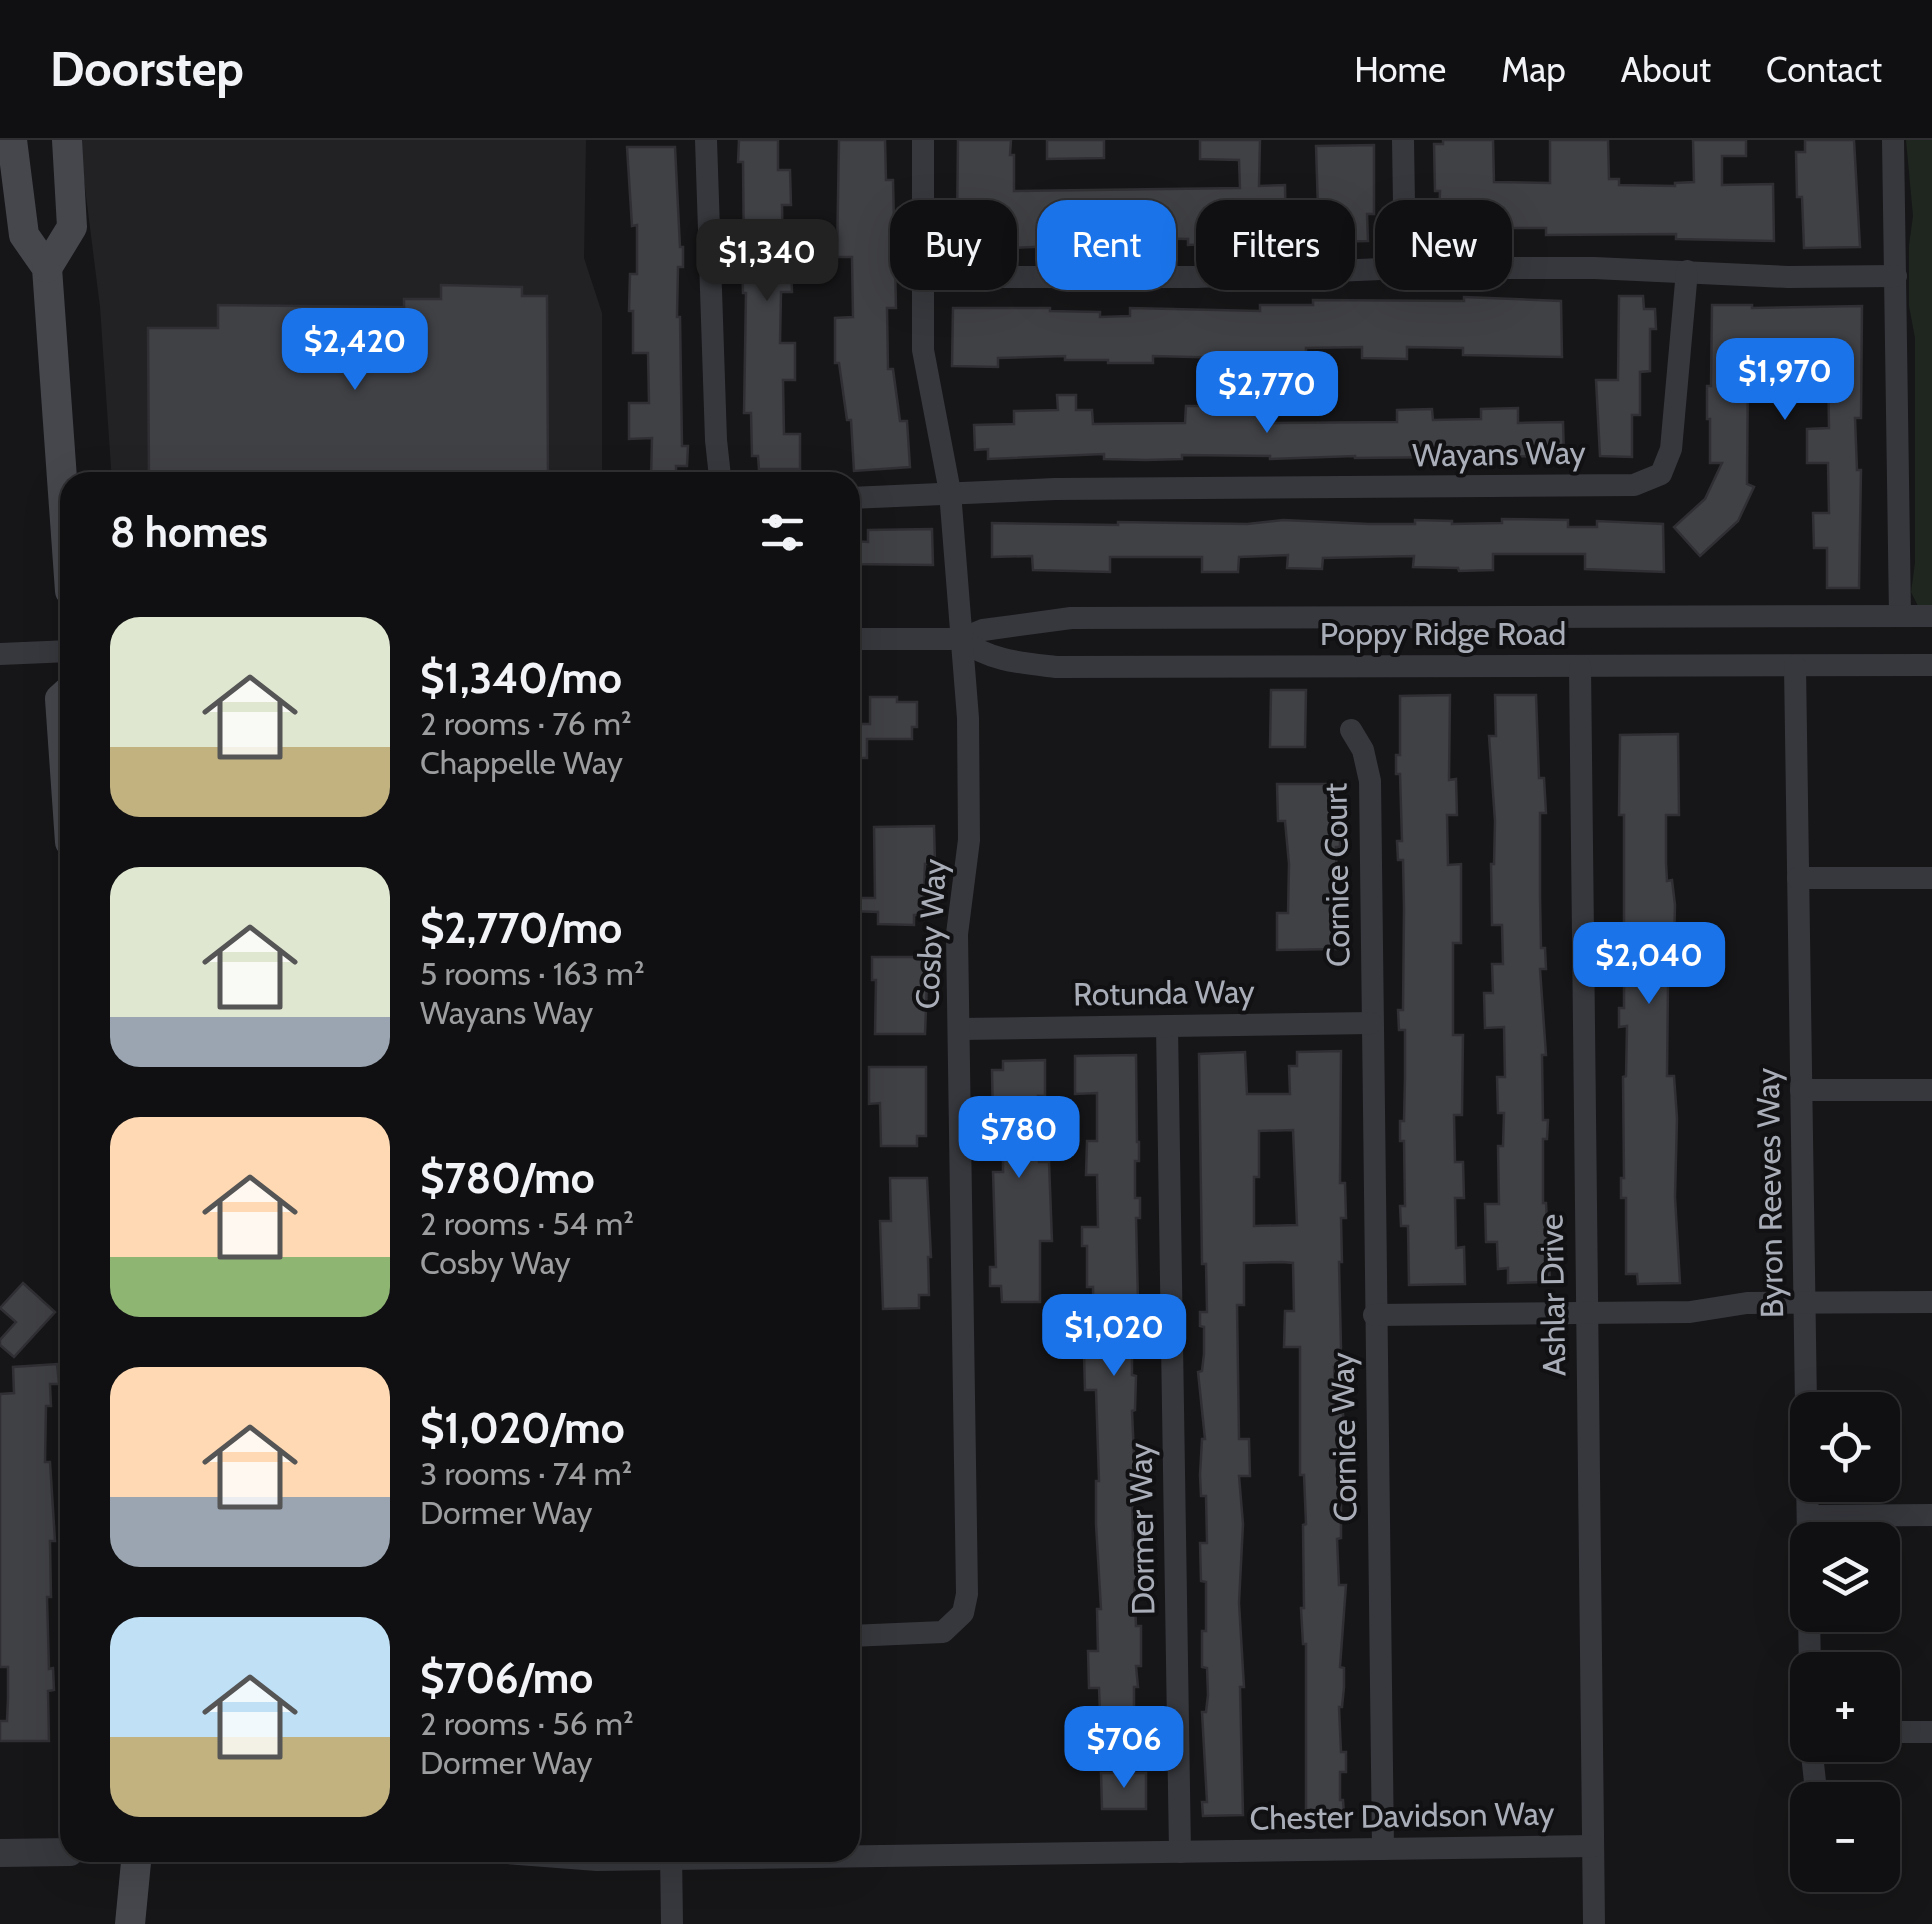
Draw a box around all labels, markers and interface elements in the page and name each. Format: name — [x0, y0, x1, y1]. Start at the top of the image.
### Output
text: Doorstep — [50, 40, 244, 98]
text: Home — [1354, 48, 1446, 91]
text: Map — [1501, 48, 1566, 91]
text: About — [1621, 48, 1711, 91]
text: Contact — [1766, 48, 1882, 91]
chip: Buy — [890, 200, 1017, 290]
chip: Rent — [1037, 200, 1176, 290]
chip: Filters — [1196, 200, 1355, 290]
chip: New — [1375, 200, 1512, 290]
pin: $1,340 — [686, 219, 848, 304]
text: $1,340 — [718, 232, 816, 271]
pin: $2,420 — [274, 308, 436, 393]
text: $2,420 — [304, 321, 406, 360]
pin: $1,970 — [1704, 338, 1866, 423]
pin: $2,770 — [1186, 351, 1348, 436]
text: $1,970 — [1738, 351, 1832, 390]
text: $2,770 — [1218, 364, 1316, 403]
street label: Wayans Way — [1412, 432, 1586, 475]
icon: filters — [755, 505, 810, 560]
text: 8 homes — [110, 506, 268, 558]
street label: Poppy Ridge Road — [1320, 614, 1566, 653]
text: $1,340/mo — [420, 652, 622, 704]
icon: home — [190, 657, 310, 777]
text: 2 rooms · 76 m² — [420, 704, 632, 743]
text: Chappelle Way — [420, 743, 623, 782]
street label: Cornice Court — [1315, 782, 1358, 967]
street label: Cosby Way — [907, 858, 954, 1010]
text: $2,770/mo — [420, 902, 622, 954]
icon: home — [190, 907, 310, 1027]
pin: $2,040 — [1568, 922, 1730, 1007]
text: $2,040 — [1595, 935, 1703, 974]
text: 5 rooms · 163 m² — [420, 954, 645, 993]
street label: Rotunda Way — [1073, 971, 1255, 1014]
text: Wayans Way — [420, 993, 593, 1032]
street label: Byron Reeves Way — [1748, 1067, 1791, 1319]
pin: $780 — [960, 1096, 1078, 1181]
text: $780 — [981, 1109, 1057, 1148]
text: $780/mo — [420, 1152, 595, 1204]
icon: home — [190, 1157, 310, 1277]
text: 2 rooms · 54 m² — [420, 1204, 634, 1243]
street label: Ashlar Drive — [1532, 1214, 1573, 1376]
text: Cosby Way — [420, 1243, 571, 1282]
pin: $1,020 — [1033, 1294, 1195, 1379]
text: $1,020 — [1064, 1307, 1164, 1346]
street label: Cornice Way — [1323, 1352, 1364, 1522]
map controls — [1790, 1392, 1900, 1892]
button: locate — [1790, 1392, 1900, 1502]
text: $1,020/mo — [420, 1402, 625, 1454]
icon: home — [190, 1407, 310, 1527]
street label: Dormer Way — [1120, 1442, 1163, 1616]
text: 3 rooms · 74 m² — [420, 1454, 632, 1493]
text: Dormer Way — [420, 1493, 592, 1532]
button: layers — [1790, 1522, 1900, 1632]
text: $706/mo — [420, 1652, 593, 1704]
button: + — [1790, 1652, 1900, 1762]
icon: home — [190, 1657, 310, 1777]
text: 2 rooms · 56 m² — [420, 1704, 634, 1743]
pin: $706 — [1065, 1706, 1183, 1791]
text: $706 — [1086, 1719, 1162, 1758]
text: Dormer Way — [420, 1743, 592, 1782]
button: − — [1790, 1782, 1900, 1892]
street label: Chester Davidson Way — [1249, 1793, 1555, 1838]

